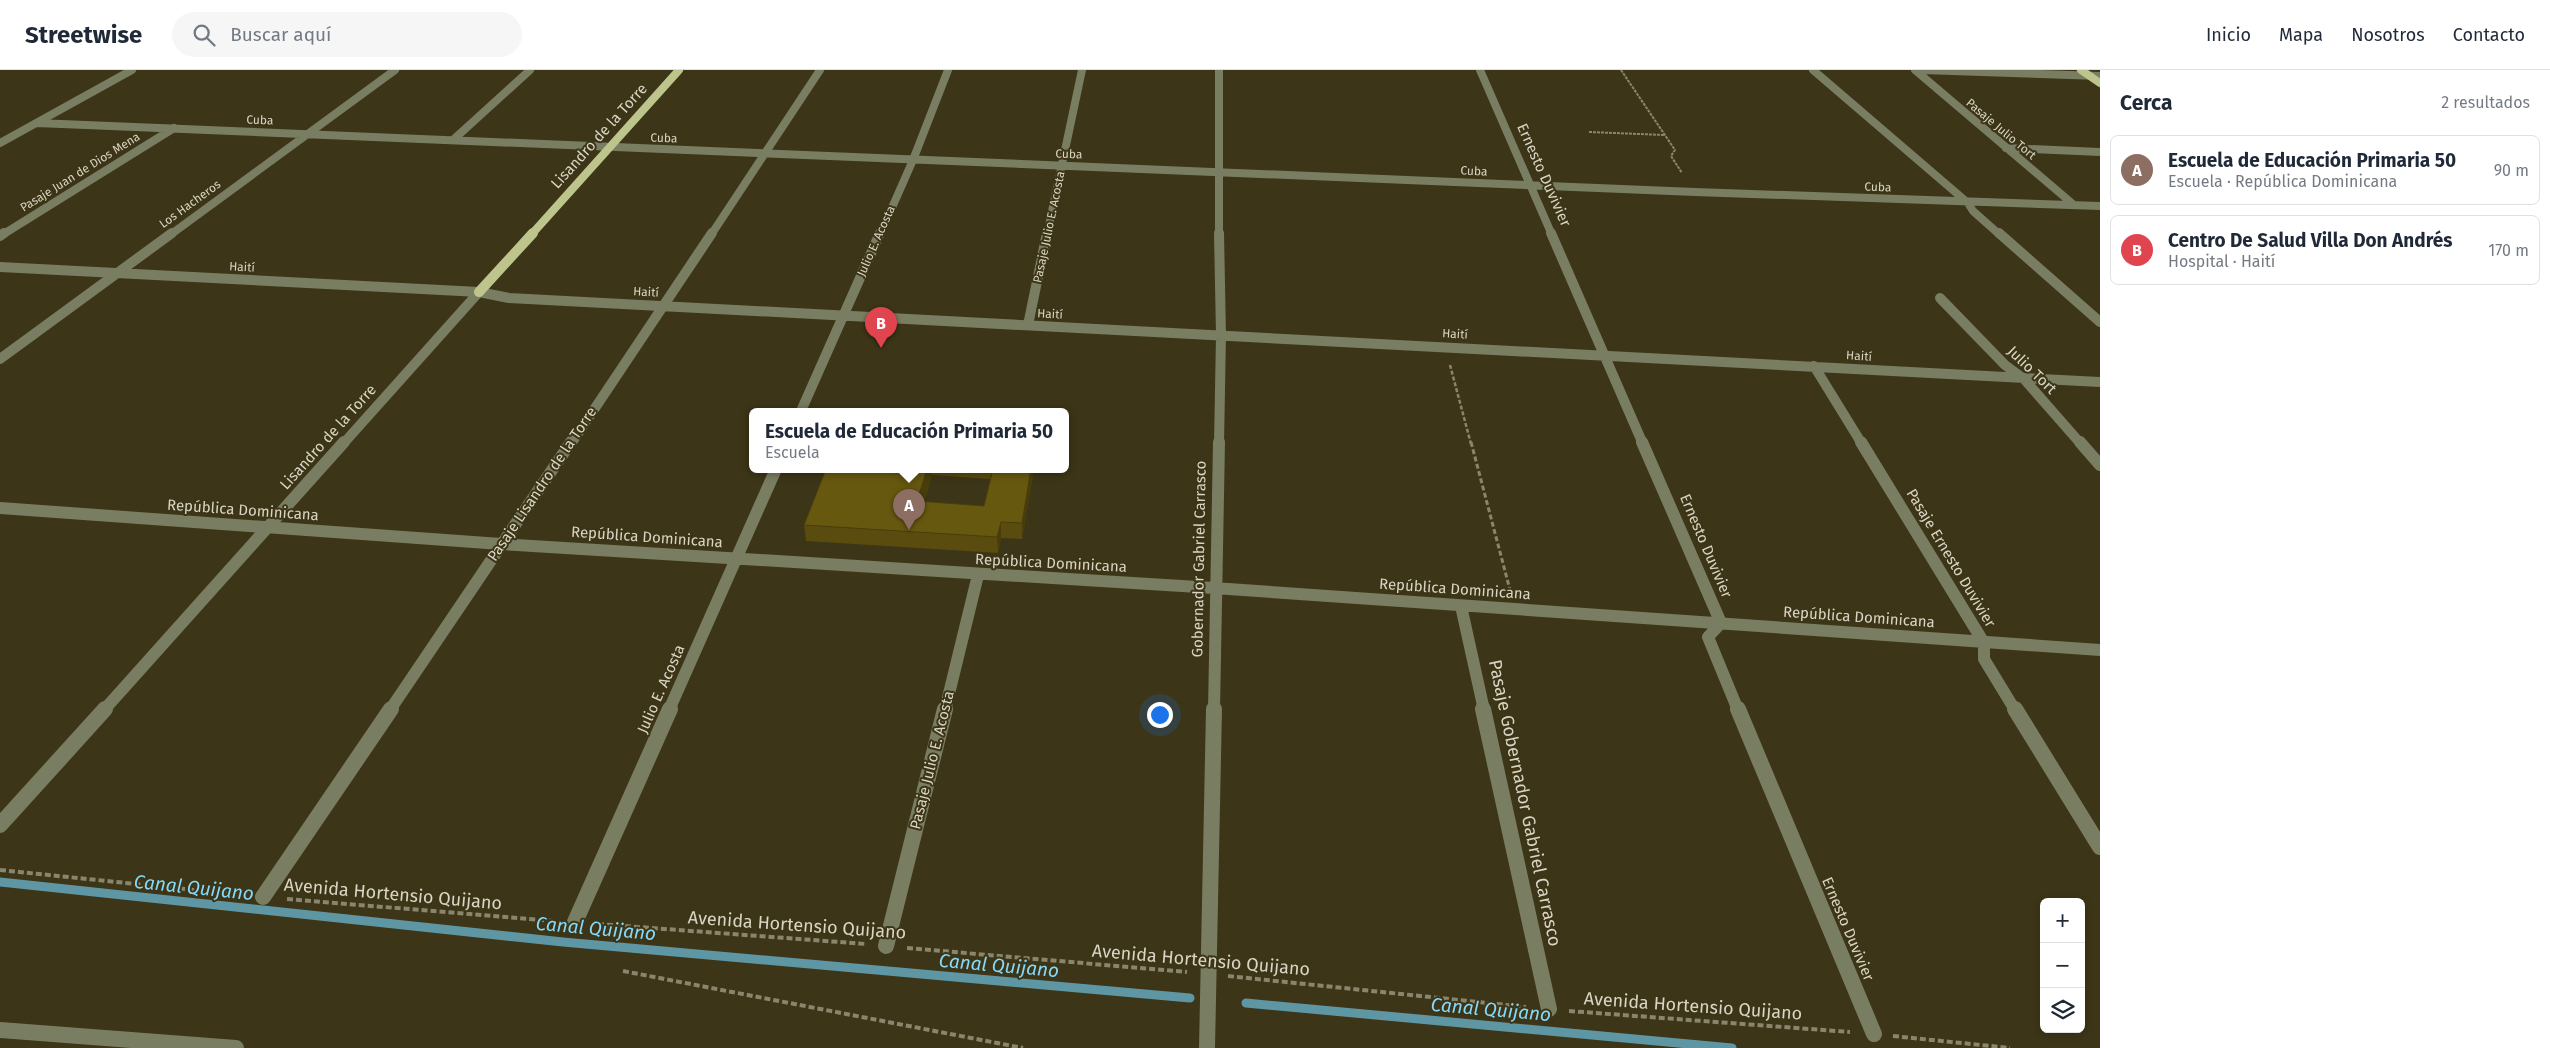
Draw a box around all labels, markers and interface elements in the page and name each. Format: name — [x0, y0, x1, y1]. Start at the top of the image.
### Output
search box — [172, 12, 522, 57]
text: Streetwise — [25, 21, 142, 49]
icon: search — [190, 21, 218, 49]
text: Buscar aquí — [230, 23, 331, 46]
text: Inicio — [2206, 24, 2251, 46]
text: Mapa — [2279, 24, 2323, 46]
text: Nosotros — [2351, 24, 2425, 46]
text: Contacto — [2453, 24, 2525, 46]
street label: Lisandro de la Torre — [547, 80, 651, 192]
text: Cerca — [2120, 90, 2172, 116]
text: 2 resultados — [2441, 93, 2530, 112]
street label: Pasaje Julio Tort — [1963, 96, 2039, 163]
street label: Cuba — [246, 113, 274, 127]
street label: Ernesto Duvivier — [1513, 121, 1575, 230]
street label: Pasaje Juan de Dios Mena — [18, 129, 142, 215]
street label: Cuba — [650, 131, 678, 145]
street label: Cuba — [1055, 147, 1083, 161]
text: Escuela de Educación Primaria 50 — [2168, 149, 2456, 172]
text: A — [2132, 161, 2142, 180]
text: 90 m — [2494, 161, 2529, 180]
street label: Cuba — [1460, 163, 1488, 179]
street label: Pasaje Julio E. Acosta — [1030, 170, 1068, 284]
text: Escuela · República Dominicana — [2168, 172, 2397, 191]
street label: Los Hacheros — [157, 177, 224, 231]
street label: Cuba — [1864, 180, 1892, 194]
street label: Julio E. Acosta — [854, 203, 898, 279]
text: Centro De Salud Villa Don Andrés — [2168, 229, 2452, 252]
text: B — [2132, 241, 2142, 260]
text: 170 m — [2488, 241, 2529, 260]
text: Hospital · Haití — [2168, 252, 2275, 271]
street label: Haití — [229, 259, 256, 275]
street label: Haití — [633, 284, 660, 300]
street label: Haití — [1037, 306, 1064, 322]
pin: B — [865, 307, 897, 348]
street label: Haití — [1442, 326, 1469, 342]
street label: Julio Tort — [2004, 342, 2061, 398]
street label: Haití — [1846, 348, 1873, 364]
street label: Lisandro de la Torre — [276, 381, 380, 493]
street label: Pasaje Lisandro de la Torre — [484, 403, 600, 565]
popup — [749, 408, 1069, 473]
text: Escuela de Educación Primaria 50 — [765, 420, 1053, 443]
text: Escuela — [765, 443, 820, 462]
street label: Gobernador Gabriel Carrasco — [1188, 460, 1210, 658]
street label: Pasaje Ernesto Duvivier — [1903, 486, 2000, 631]
pin: A — [893, 489, 925, 530]
street label: Ernesto Duvivier — [1676, 491, 1736, 601]
street label: República Dominicana — [167, 496, 319, 524]
street label: República Dominicana — [571, 523, 723, 551]
street label: República Dominicana — [975, 550, 1127, 576]
street label: República Dominicana — [1379, 575, 1531, 603]
street label: República Dominicana — [1783, 603, 1935, 631]
street label: Julio E. Acosta — [633, 642, 689, 736]
street label: Pasaje Gobernador Gabriel Carrasco — [1484, 658, 1566, 948]
street label: Pasaje Julio E. Acosta — [906, 689, 958, 831]
your location — [1147, 702, 1173, 728]
water label: Canal Quijano — [133, 870, 255, 905]
street label: Avenida Hortensio Quijano — [283, 874, 503, 914]
street label: Ernesto Duvivier — [1818, 874, 1878, 984]
map controls — [2040, 898, 2085, 1033]
button: + — [2040, 898, 2085, 943]
street label: Avenida Hortensio Quijano — [687, 906, 907, 944]
water label: Canal Quijano — [535, 912, 657, 945]
street label: Avenida Hortensio Quijano — [1091, 940, 1311, 980]
button: − — [2040, 943, 2085, 988]
water label: Canal Quijano — [938, 949, 1060, 982]
street label: Avenida Hortensio Quijano — [1583, 987, 1803, 1025]
button: layers — [2040, 988, 2085, 1033]
water label: Canal Quijano — [1430, 993, 1552, 1026]

